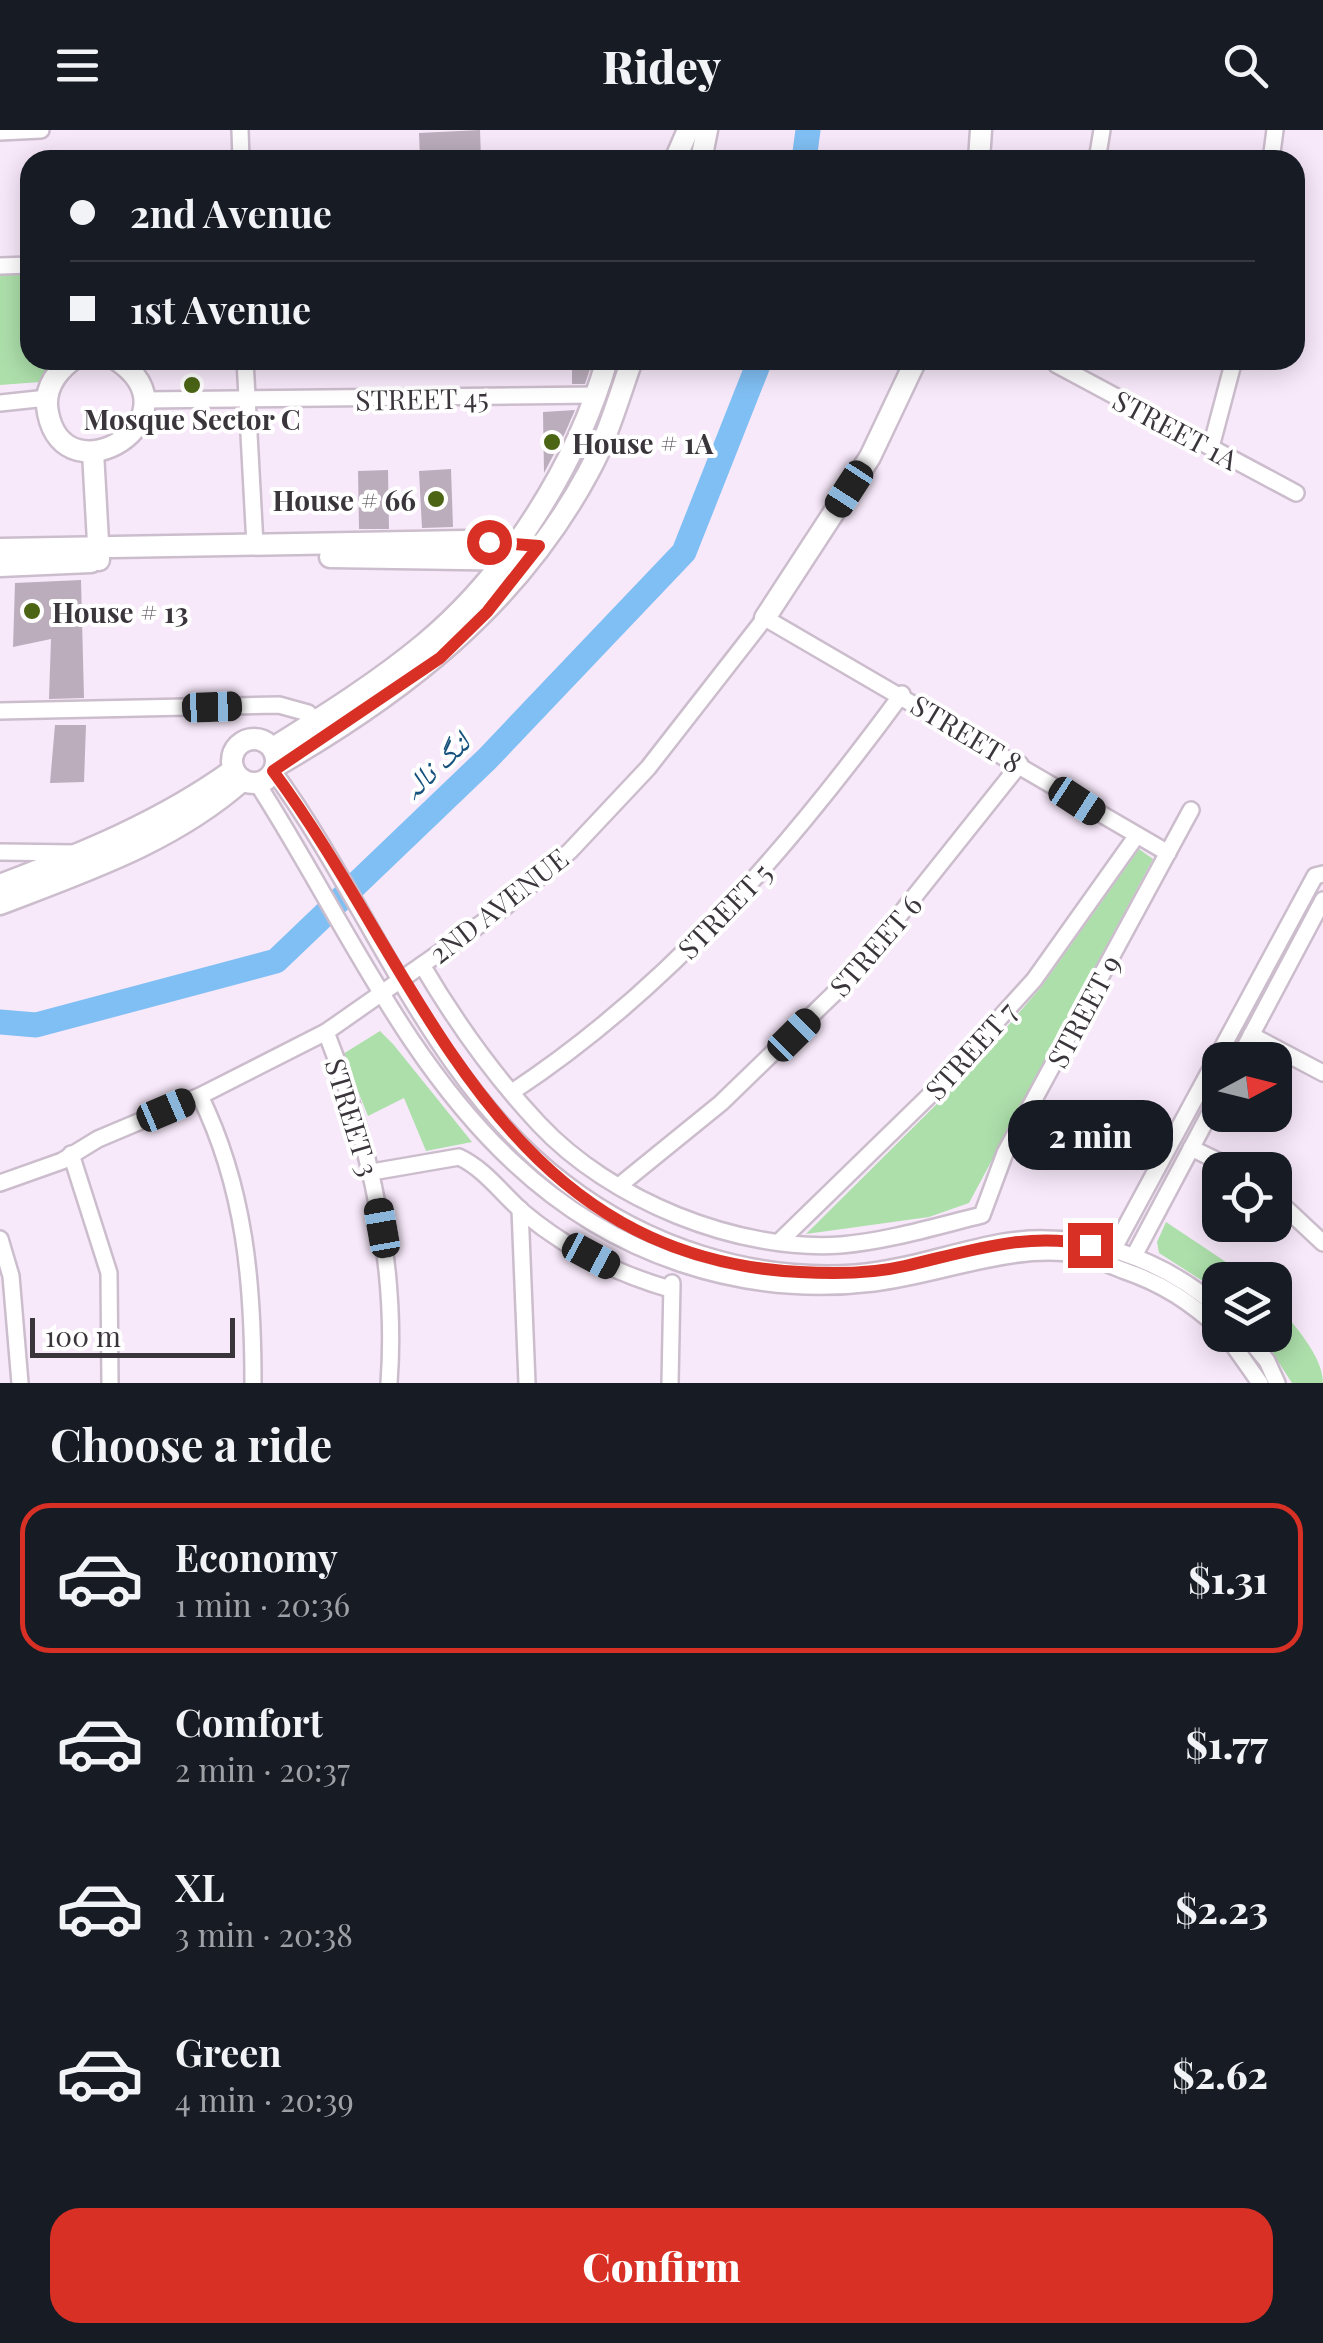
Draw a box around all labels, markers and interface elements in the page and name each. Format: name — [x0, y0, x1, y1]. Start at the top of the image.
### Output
text: Ridey — [602, 35, 721, 95]
icon: menu — [50, 38, 105, 93]
icon: search — [1218, 38, 1273, 93]
text: 2nd Avenue — [130, 187, 332, 238]
text: 1st Avenue — [130, 283, 311, 334]
marker: Mosque Sector C — [181, 374, 203, 396]
street label: STREET 45 — [355, 378, 489, 418]
street label: STREET 1A — [1107, 381, 1245, 478]
place label: Mosque Sector C — [84, 400, 300, 437]
place label: House # 1A — [572, 424, 714, 461]
marker: House # 1A — [541, 431, 563, 453]
car — [820, 456, 878, 522]
place label: House # 66 — [272, 481, 416, 518]
marker: House # 66 — [425, 488, 447, 510]
route start — [467, 520, 512, 565]
place label: House # 13 — [52, 593, 188, 630]
marker: House # 13 — [21, 600, 43, 622]
street label: STREET 8 — [905, 685, 1029, 781]
car — [181, 691, 243, 723]
water label: لنگ نالہ — [391, 720, 479, 808]
car — [1044, 772, 1110, 830]
street label: 2ND AVENUE — [421, 839, 575, 971]
street label: STREET 5 — [669, 854, 779, 966]
street label: STREET 6 — [821, 886, 929, 1004]
street label: STREET 9 — [1038, 948, 1128, 1074]
street label: STREET 7 — [916, 993, 1024, 1107]
car — [762, 1003, 826, 1067]
north arrow — [1202, 1042, 1292, 1132]
map controls — [1202, 1042, 1292, 1352]
street label: STREET 3 — [318, 1054, 388, 1180]
car — [133, 1084, 199, 1136]
callout: 2 min — [1008, 1100, 1172, 1170]
text: 2 min — [1049, 1113, 1132, 1156]
button: locate — [1202, 1152, 1292, 1242]
car — [362, 1196, 402, 1260]
route end — [1068, 1223, 1113, 1268]
car — [557, 1229, 625, 1283]
button: layers — [1202, 1262, 1292, 1352]
scale bar — [30, 1313, 235, 1358]
text: 100 m — [45, 1317, 121, 1354]
text: Choose a ride — [50, 1413, 332, 1473]
text: Economy — [175, 1531, 338, 1582]
icon: car — [55, 1533, 145, 1623]
text: $1.31 — [1188, 1553, 1268, 1604]
text: 1 min · 20:36 — [175, 1582, 350, 1625]
text: Comfort — [175, 1696, 323, 1747]
icon: car — [55, 1698, 145, 1788]
text: $1.77 — [1185, 1718, 1268, 1769]
text: 2 min · 20:37 — [175, 1747, 350, 1790]
text: XL — [175, 1861, 224, 1912]
icon: car — [55, 1863, 145, 1953]
text: $2.23 — [1175, 1883, 1268, 1934]
text: 3 min · 20:38 — [175, 1912, 353, 1955]
text: Green — [175, 2026, 282, 2077]
icon: car — [55, 2028, 145, 2118]
text: $2.62 — [1172, 2048, 1268, 2099]
text: 4 min · 20:39 — [175, 2077, 354, 2120]
button: Confirm — [50, 2208, 1273, 2323]

